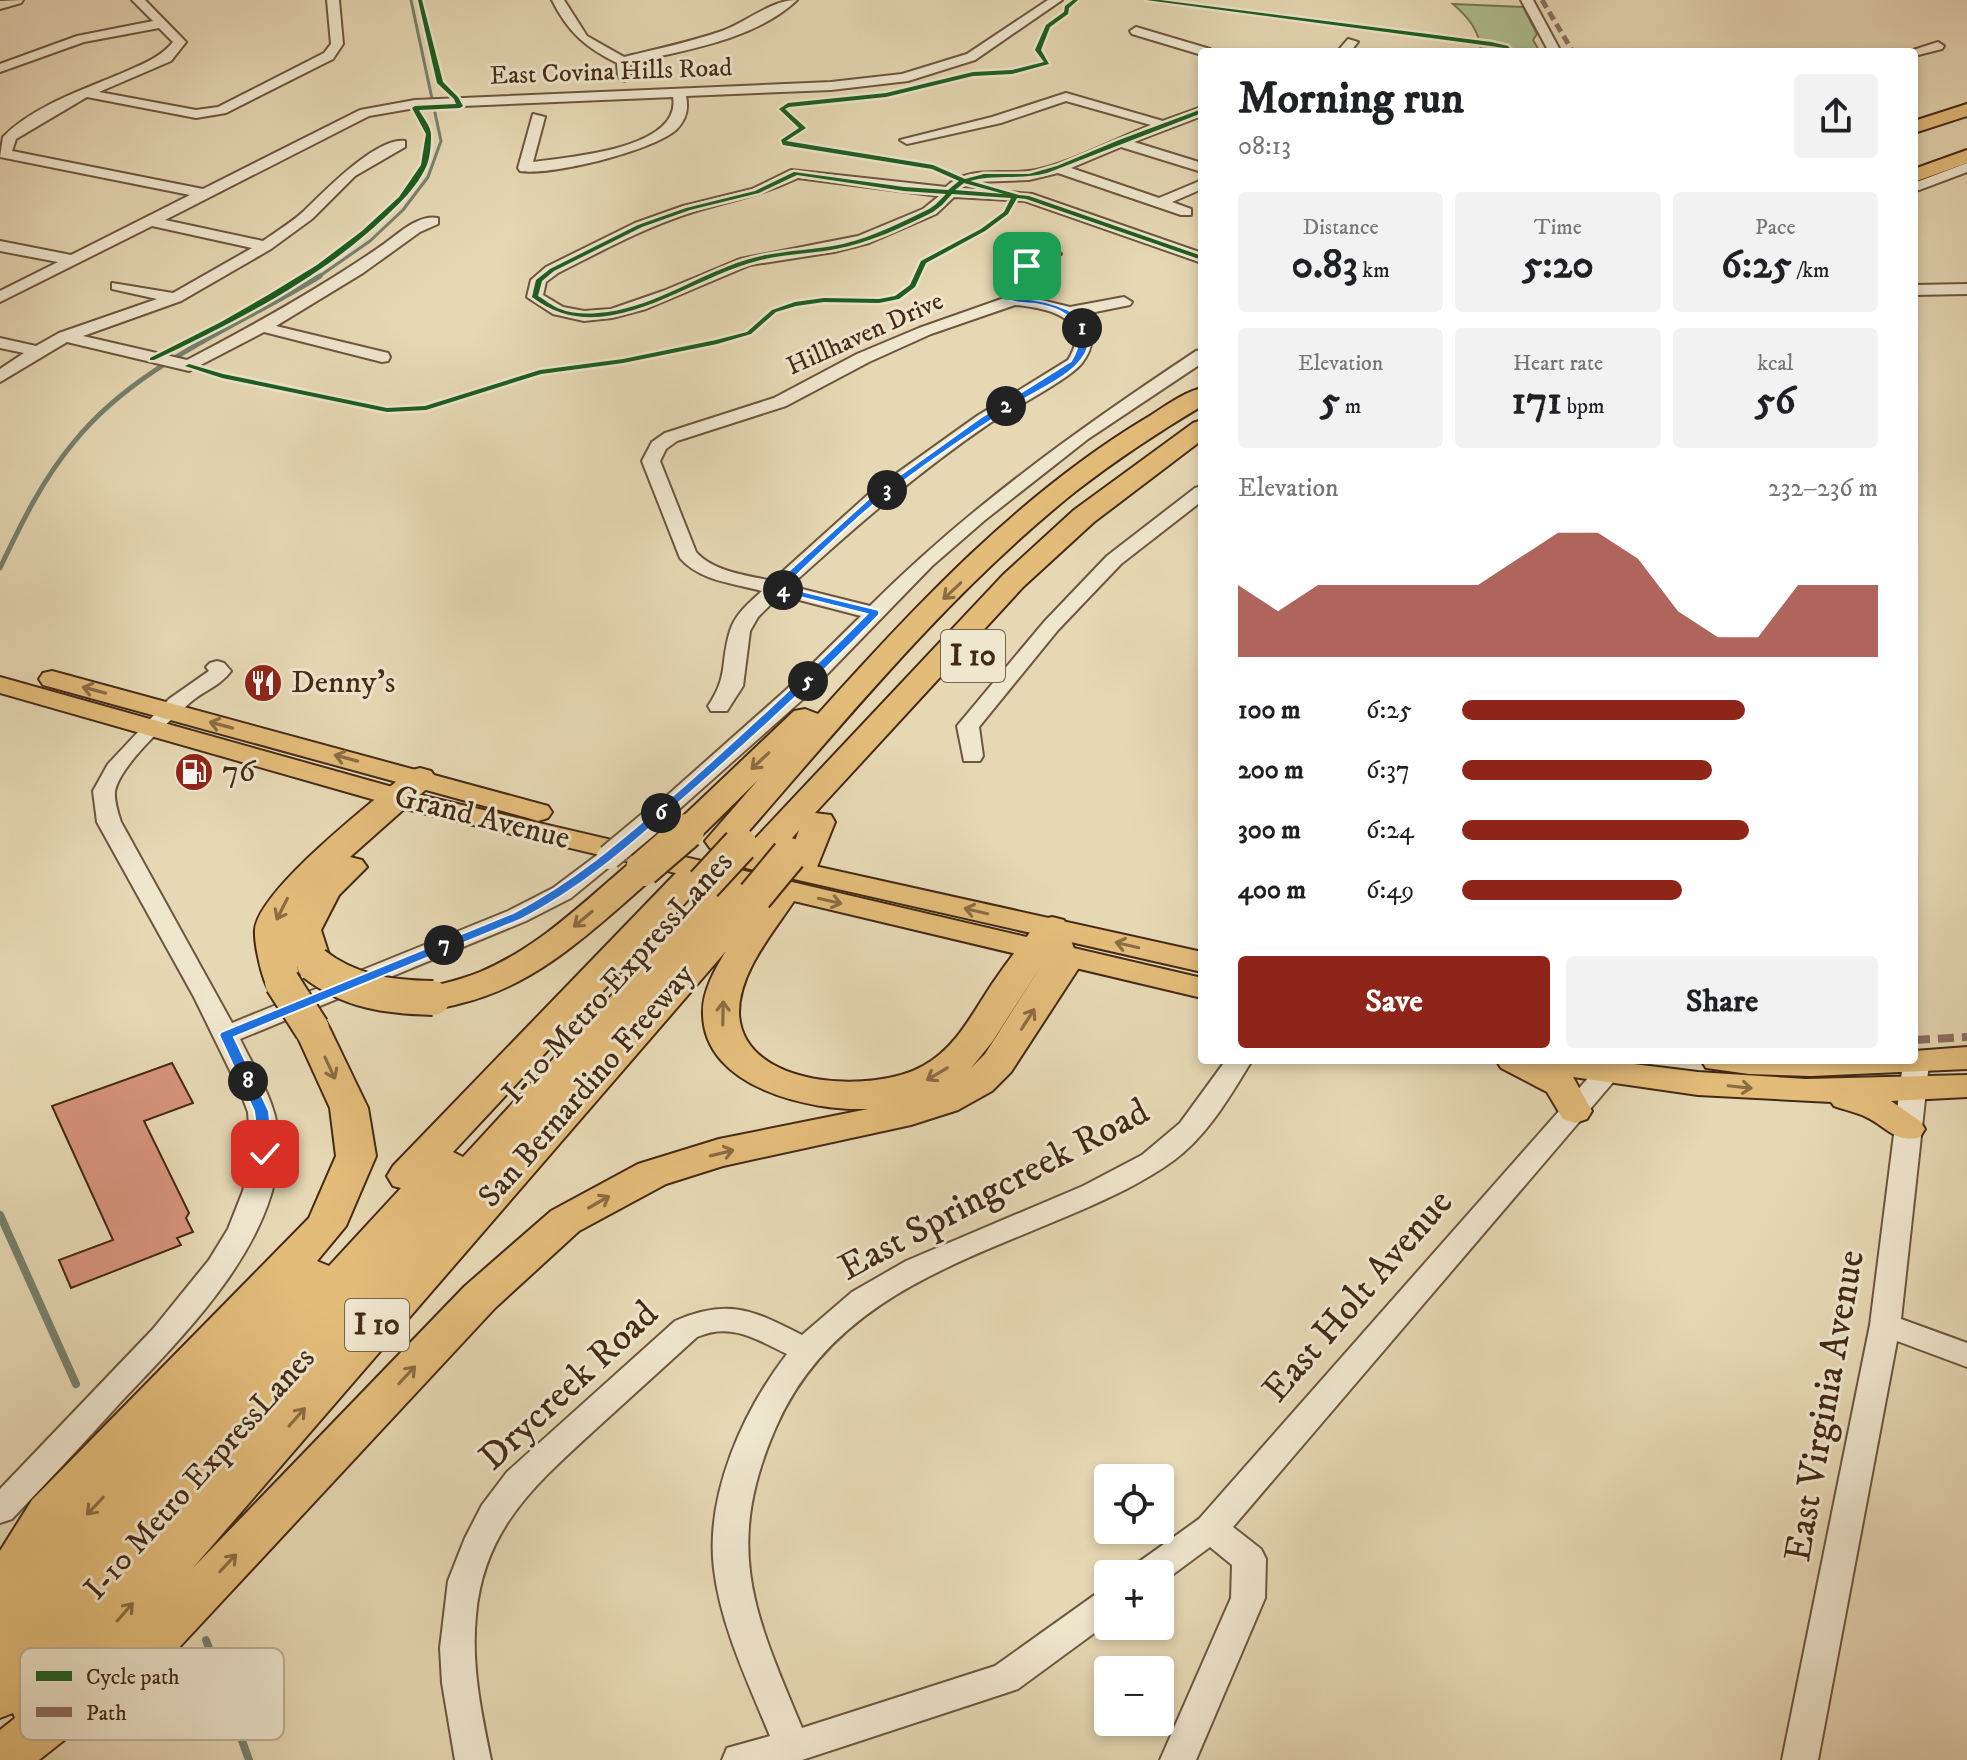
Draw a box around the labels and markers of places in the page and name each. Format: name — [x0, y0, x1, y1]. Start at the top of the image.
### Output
pin — [993, 232, 1061, 300]
pin: 1 — [1062, 308, 1102, 348]
pin: 2 — [986, 386, 1026, 426]
pin: 3 — [867, 470, 907, 510]
pin: 4 — [763, 570, 803, 610]
pin: 5 — [788, 661, 828, 701]
restaurant icon: Denny's — [242, 662, 284, 704]
place label: Denny's — [291, 663, 395, 703]
fuel station icon: 76 — [173, 751, 215, 793]
place label: 76 — [222, 752, 257, 792]
pin: 6 — [641, 793, 681, 833]
pin: 7 — [424, 925, 464, 965]
pin: 8 — [228, 1061, 268, 1101]
pin — [231, 1120, 299, 1188]

